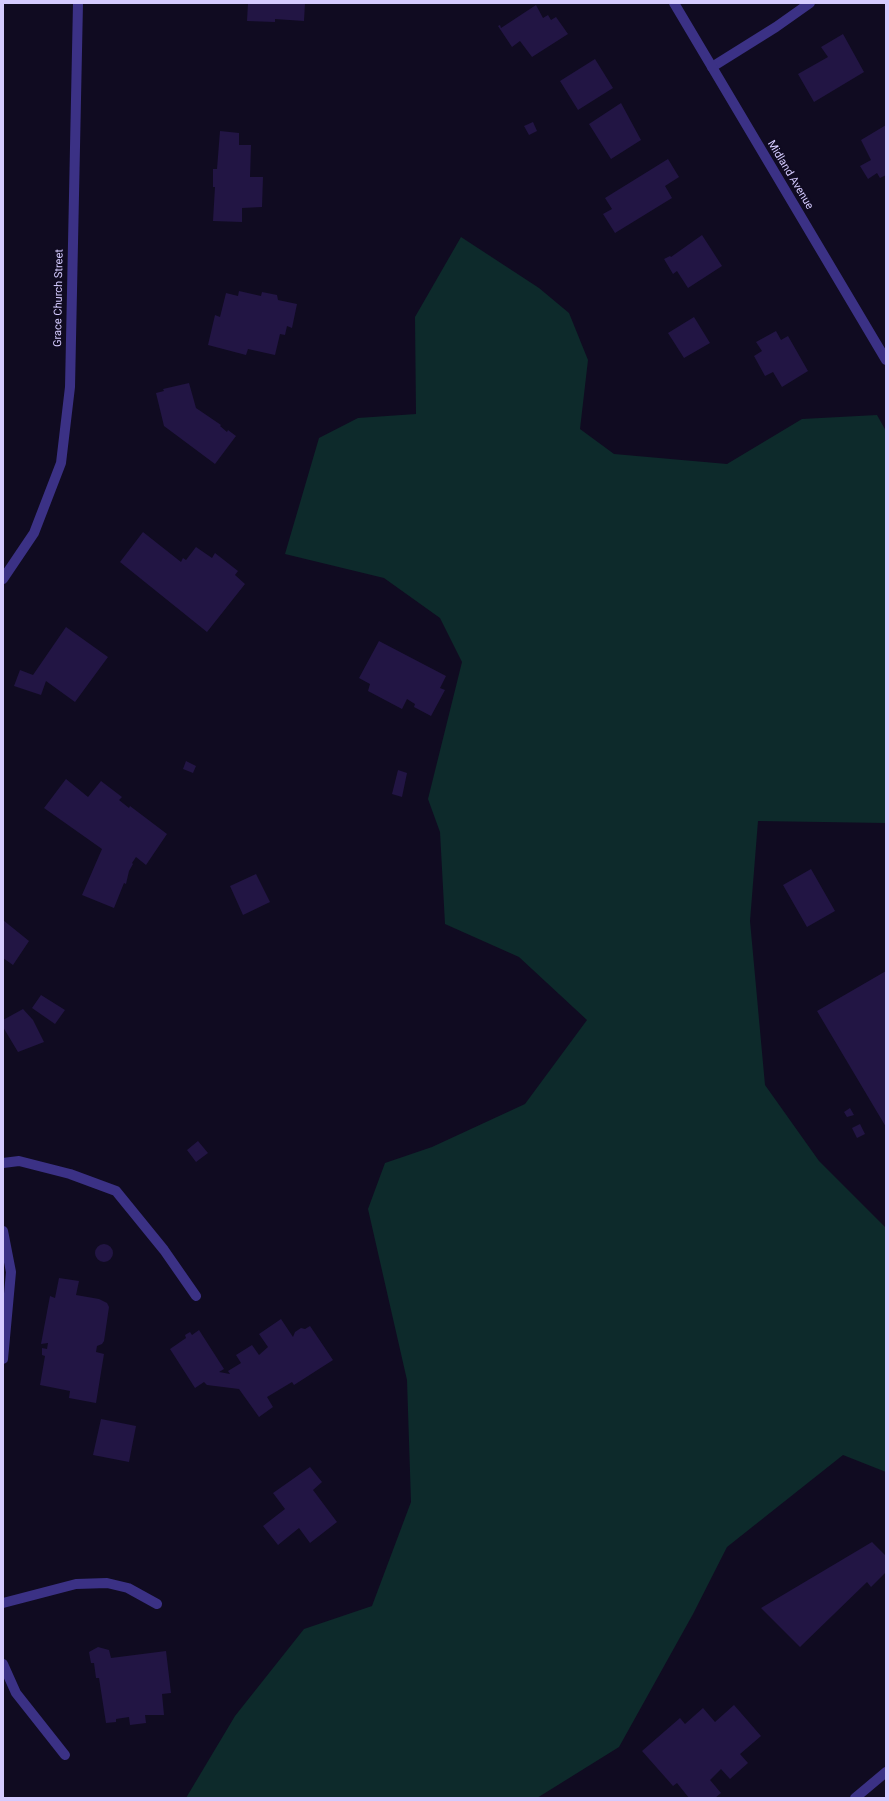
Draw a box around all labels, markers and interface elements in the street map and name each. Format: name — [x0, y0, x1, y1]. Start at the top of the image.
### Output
street label: Midland Avenue — [764, 138, 816, 212]
street label: Grace Church Street — [52, 249, 66, 347]

